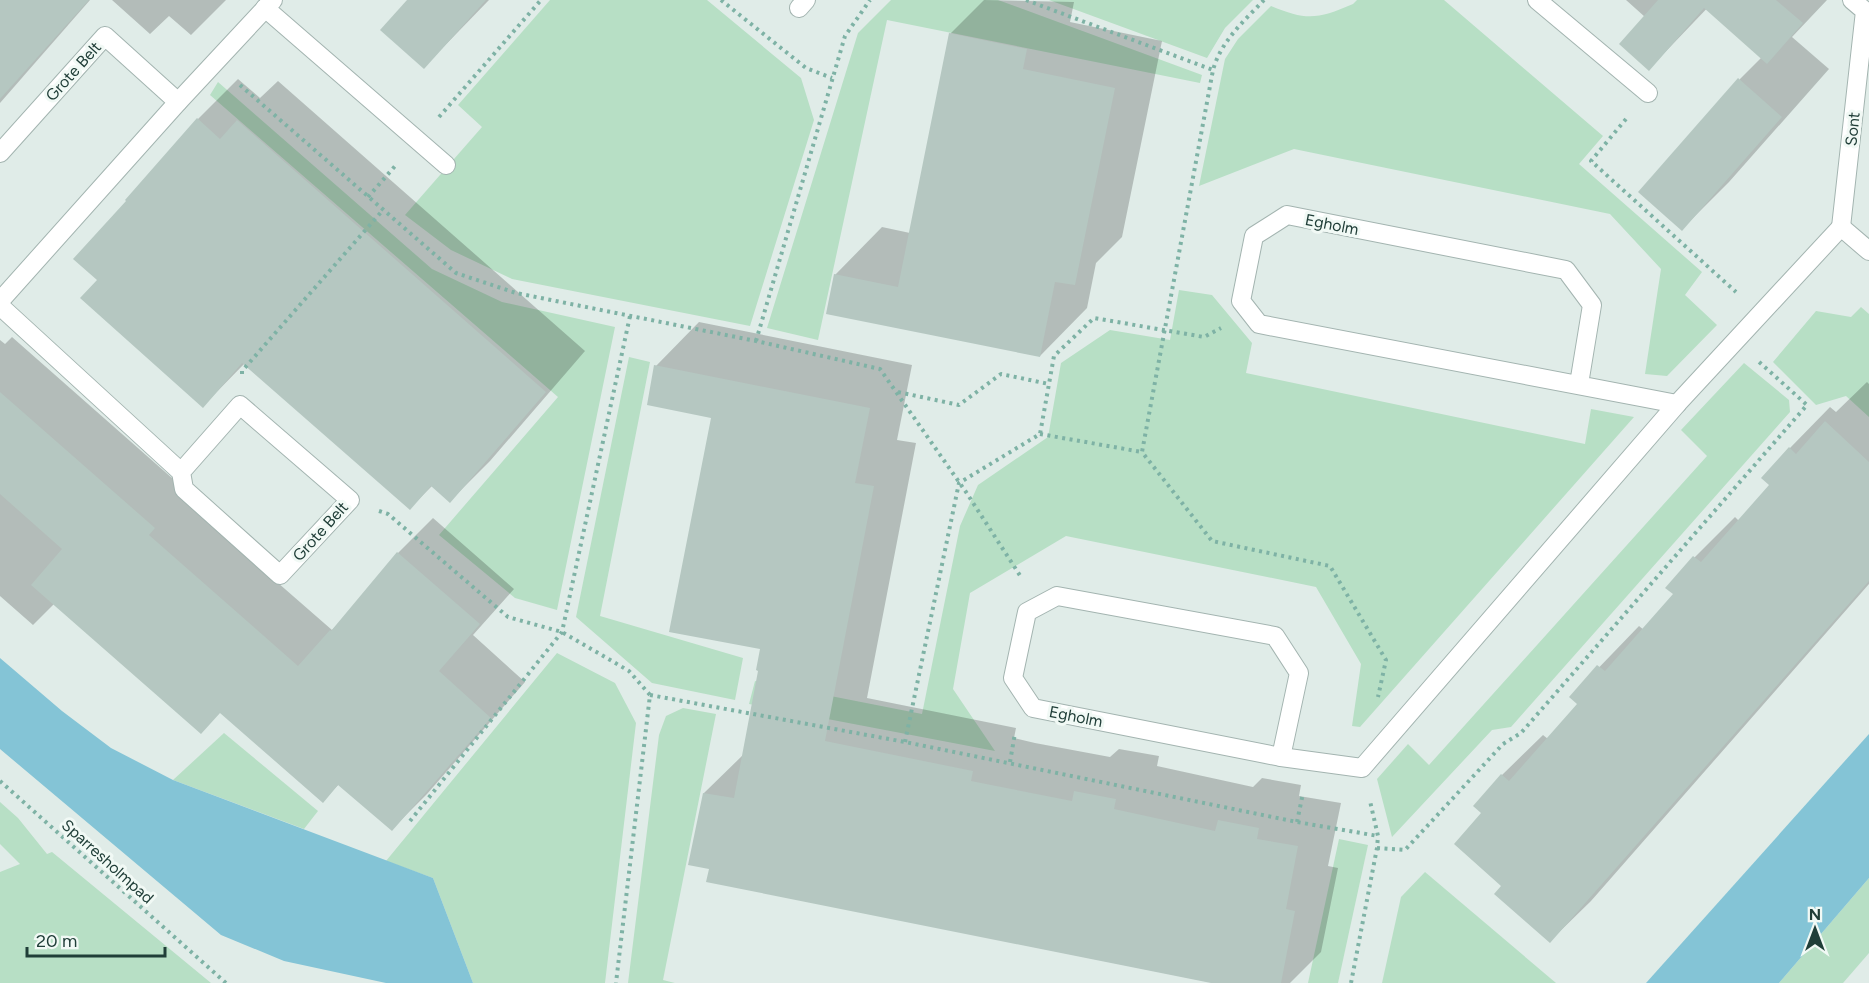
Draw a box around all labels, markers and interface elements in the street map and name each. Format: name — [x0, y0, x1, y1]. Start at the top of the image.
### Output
street label: Grote Belt — [42, 38, 105, 105]
street label: Sont — [1841, 111, 1864, 147]
street label: Egholm — [1303, 210, 1360, 239]
street label: Grote Belt — [289, 498, 352, 565]
street label: Egholm — [1047, 702, 1104, 731]
street label: Sparresholmpad — [58, 815, 157, 908]
north arrow — [1785, 899, 1845, 959]
text: N — [1809, 905, 1821, 924]
scale bar — [27, 920, 165, 958]
text: 20 m — [36, 930, 77, 952]

